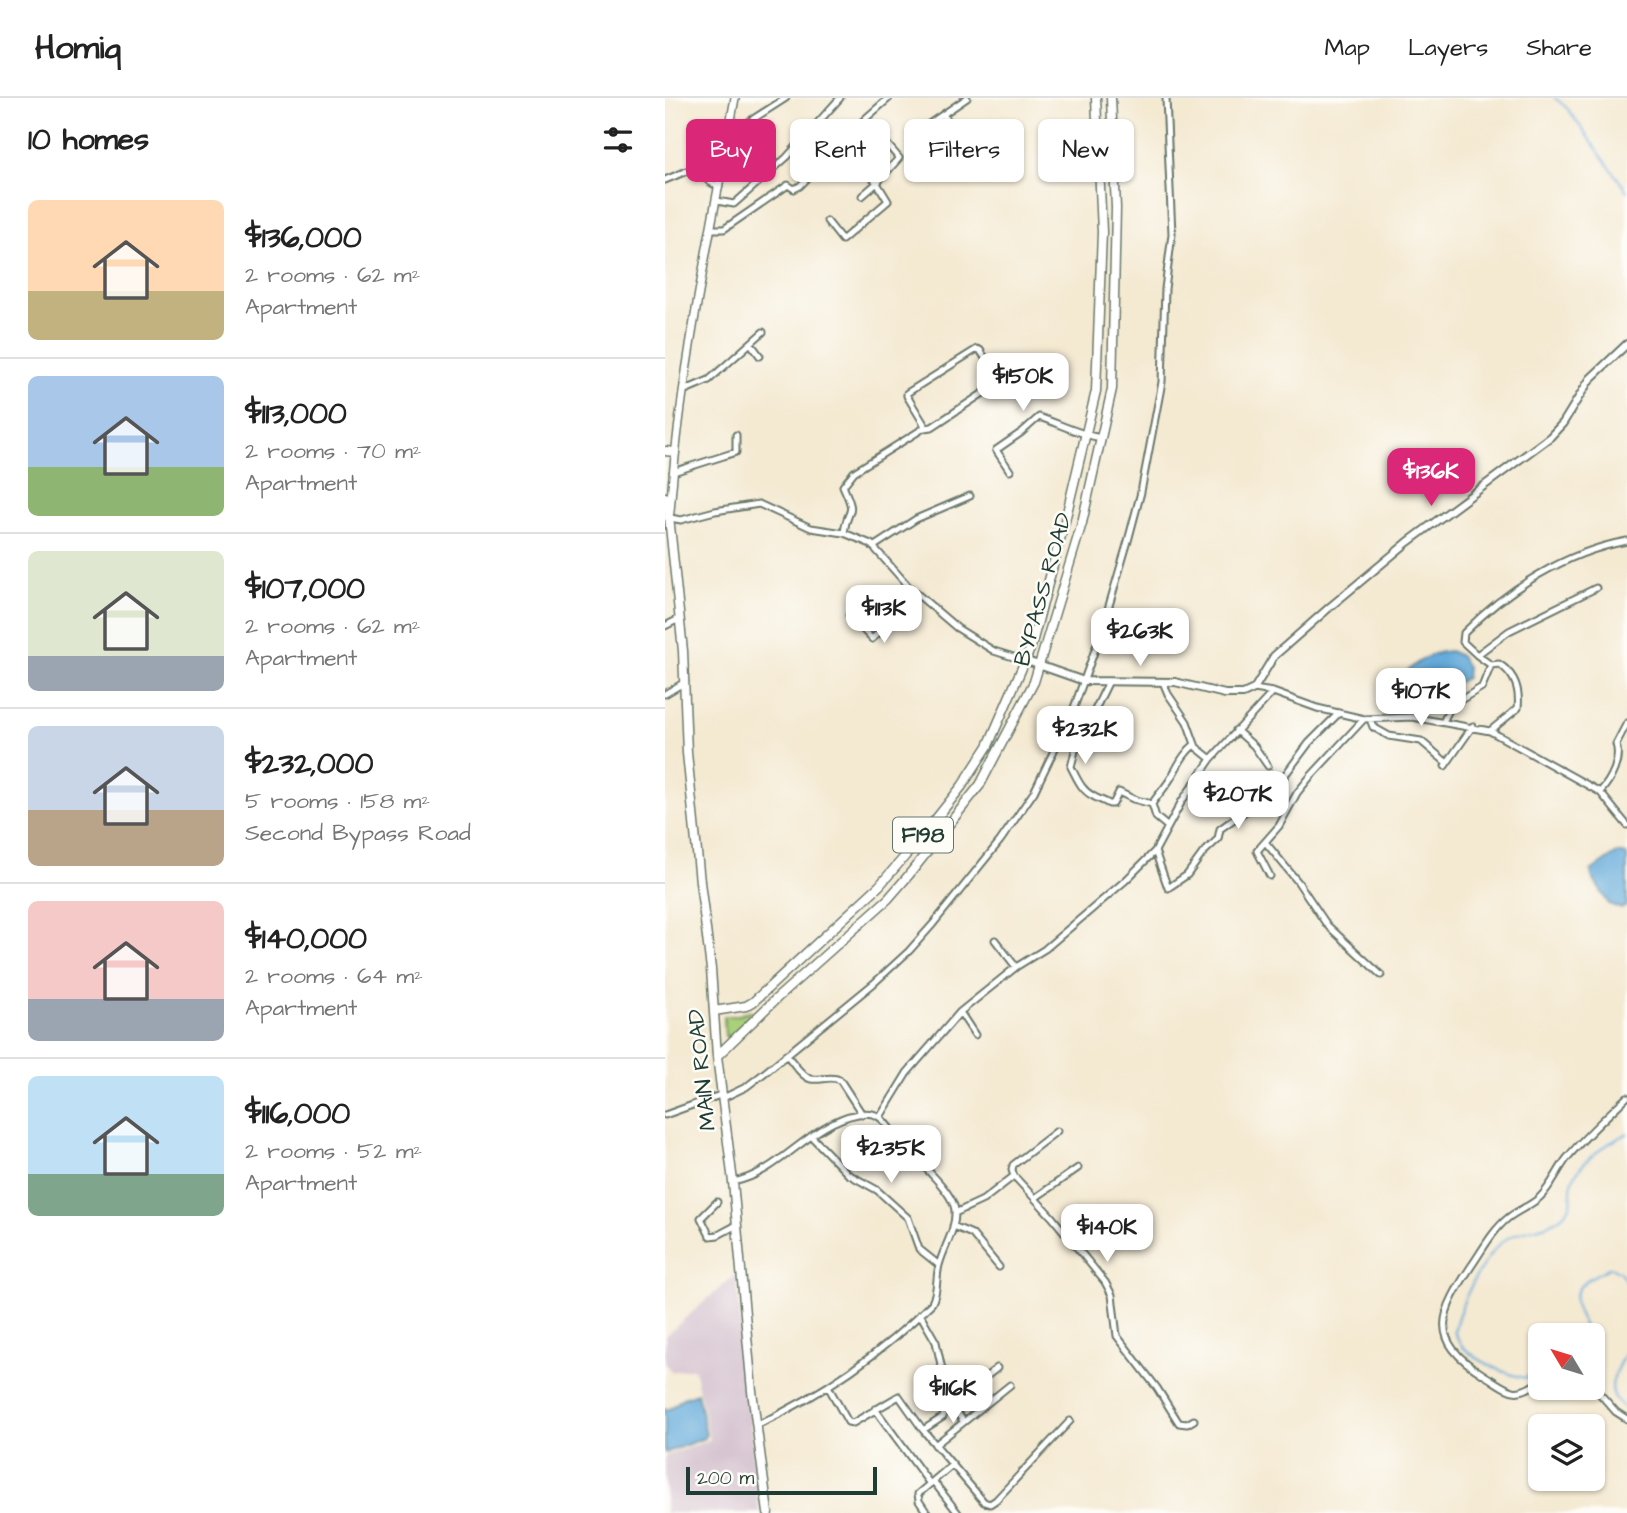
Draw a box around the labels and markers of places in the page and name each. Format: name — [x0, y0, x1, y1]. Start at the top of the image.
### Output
pin: $150K — [974, 354, 1072, 413]
pin: $136K — [1382, 448, 1480, 508]
pin: $113K — [835, 586, 933, 645]
pin: $263K — [1091, 608, 1189, 668]
pin: $107K — [1372, 668, 1470, 728]
pin: $232K — [1036, 706, 1134, 766]
pin: $207K — [1189, 772, 1287, 831]
pin: $235K — [842, 1126, 940, 1185]
pin: $140K — [1058, 1204, 1156, 1264]
pin: $116K — [904, 1366, 1002, 1425]

